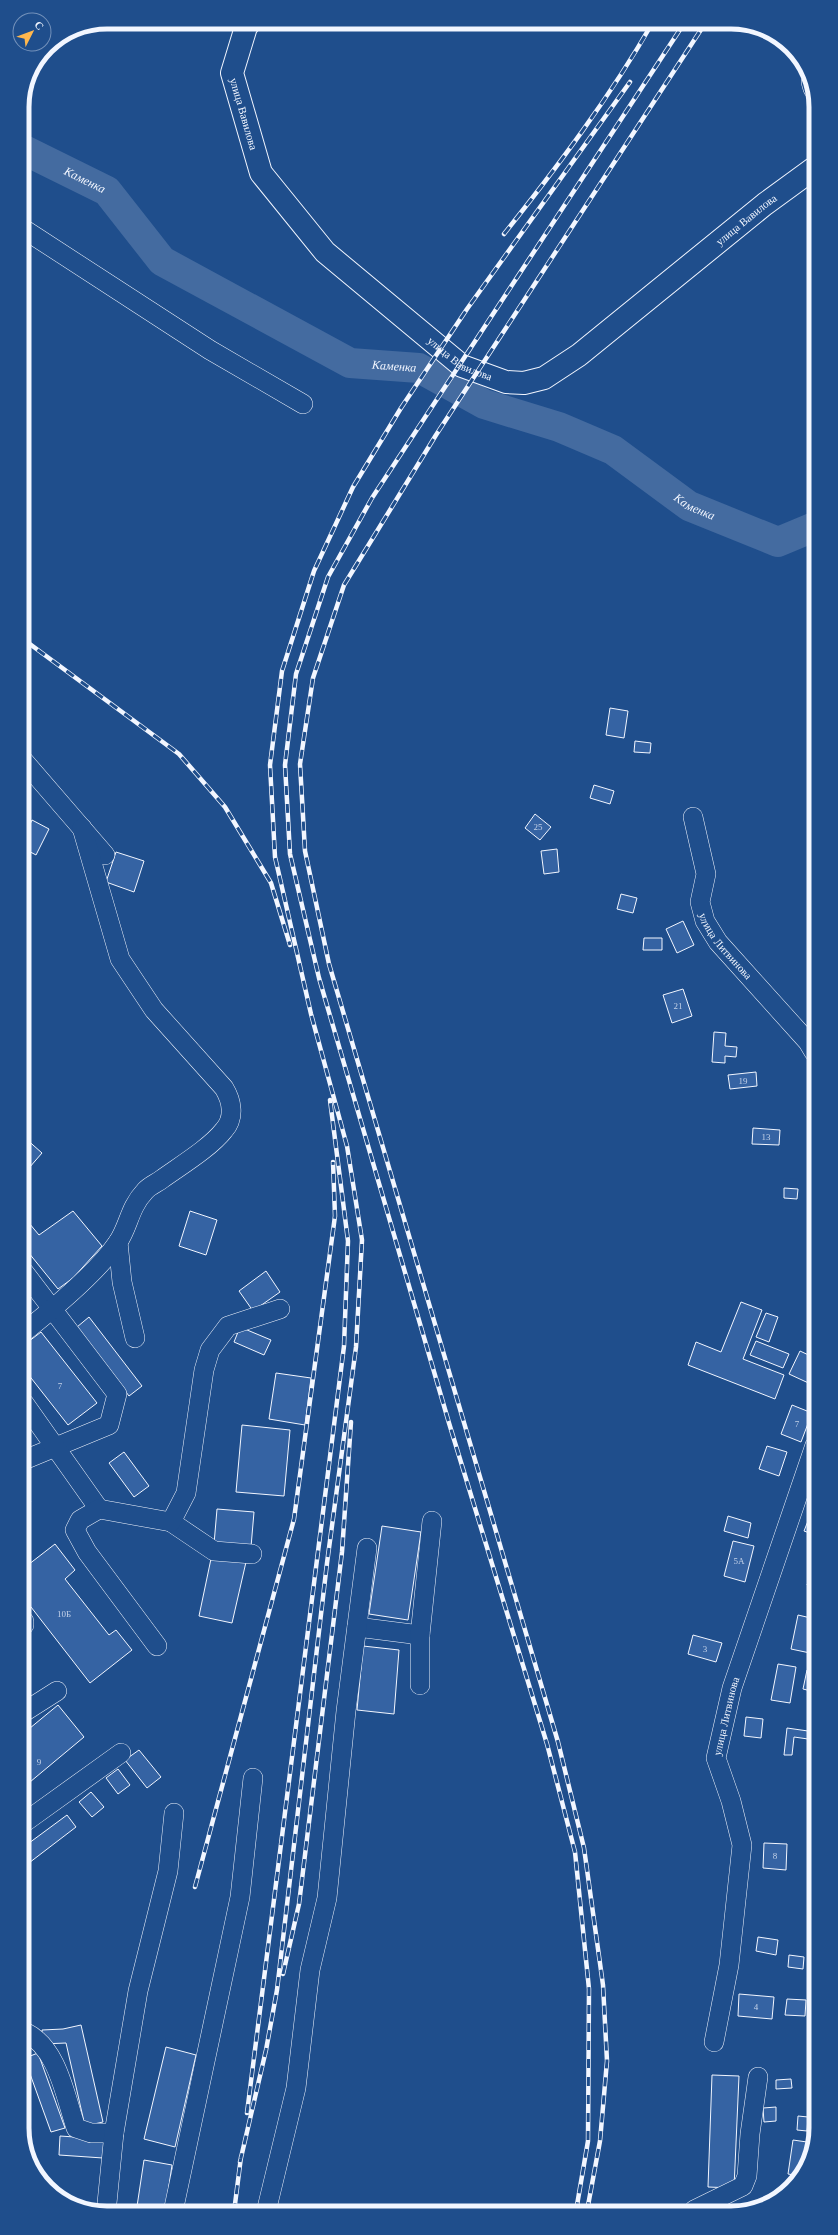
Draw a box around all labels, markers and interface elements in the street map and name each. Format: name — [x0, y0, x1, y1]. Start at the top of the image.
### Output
north arrow — [12, 12, 52, 52]
text: С — [32, 18, 47, 32]
street label: улица Вавилова — [228, 77, 260, 151]
water label: Каменка — [61, 163, 108, 196]
street label: улица Вавилова — [713, 192, 779, 247]
street label: улица Вавилова — [425, 334, 494, 382]
water label: Каменка — [371, 358, 417, 375]
water label: Каменка — [670, 490, 717, 523]
house number: 25 — [534, 822, 543, 832]
street label: улица Литвинова — [697, 912, 755, 982]
house number: 21 — [674, 1001, 683, 1011]
house number: 19 — [739, 1076, 748, 1086]
house number: 13 — [762, 1132, 771, 1142]
house number: 7 — [58, 1381, 63, 1391]
house number: 7 — [795, 1419, 800, 1429]
house number: 5А — [734, 1556, 745, 1566]
house number: 10Б — [57, 1609, 71, 1619]
house number: 3 — [703, 1644, 708, 1654]
street label: улица Литвинова — [711, 1675, 741, 1757]
house number: 9 — [37, 1757, 42, 1767]
house number: 8 — [773, 1851, 778, 1861]
house number: 4 — [754, 2002, 759, 2012]

